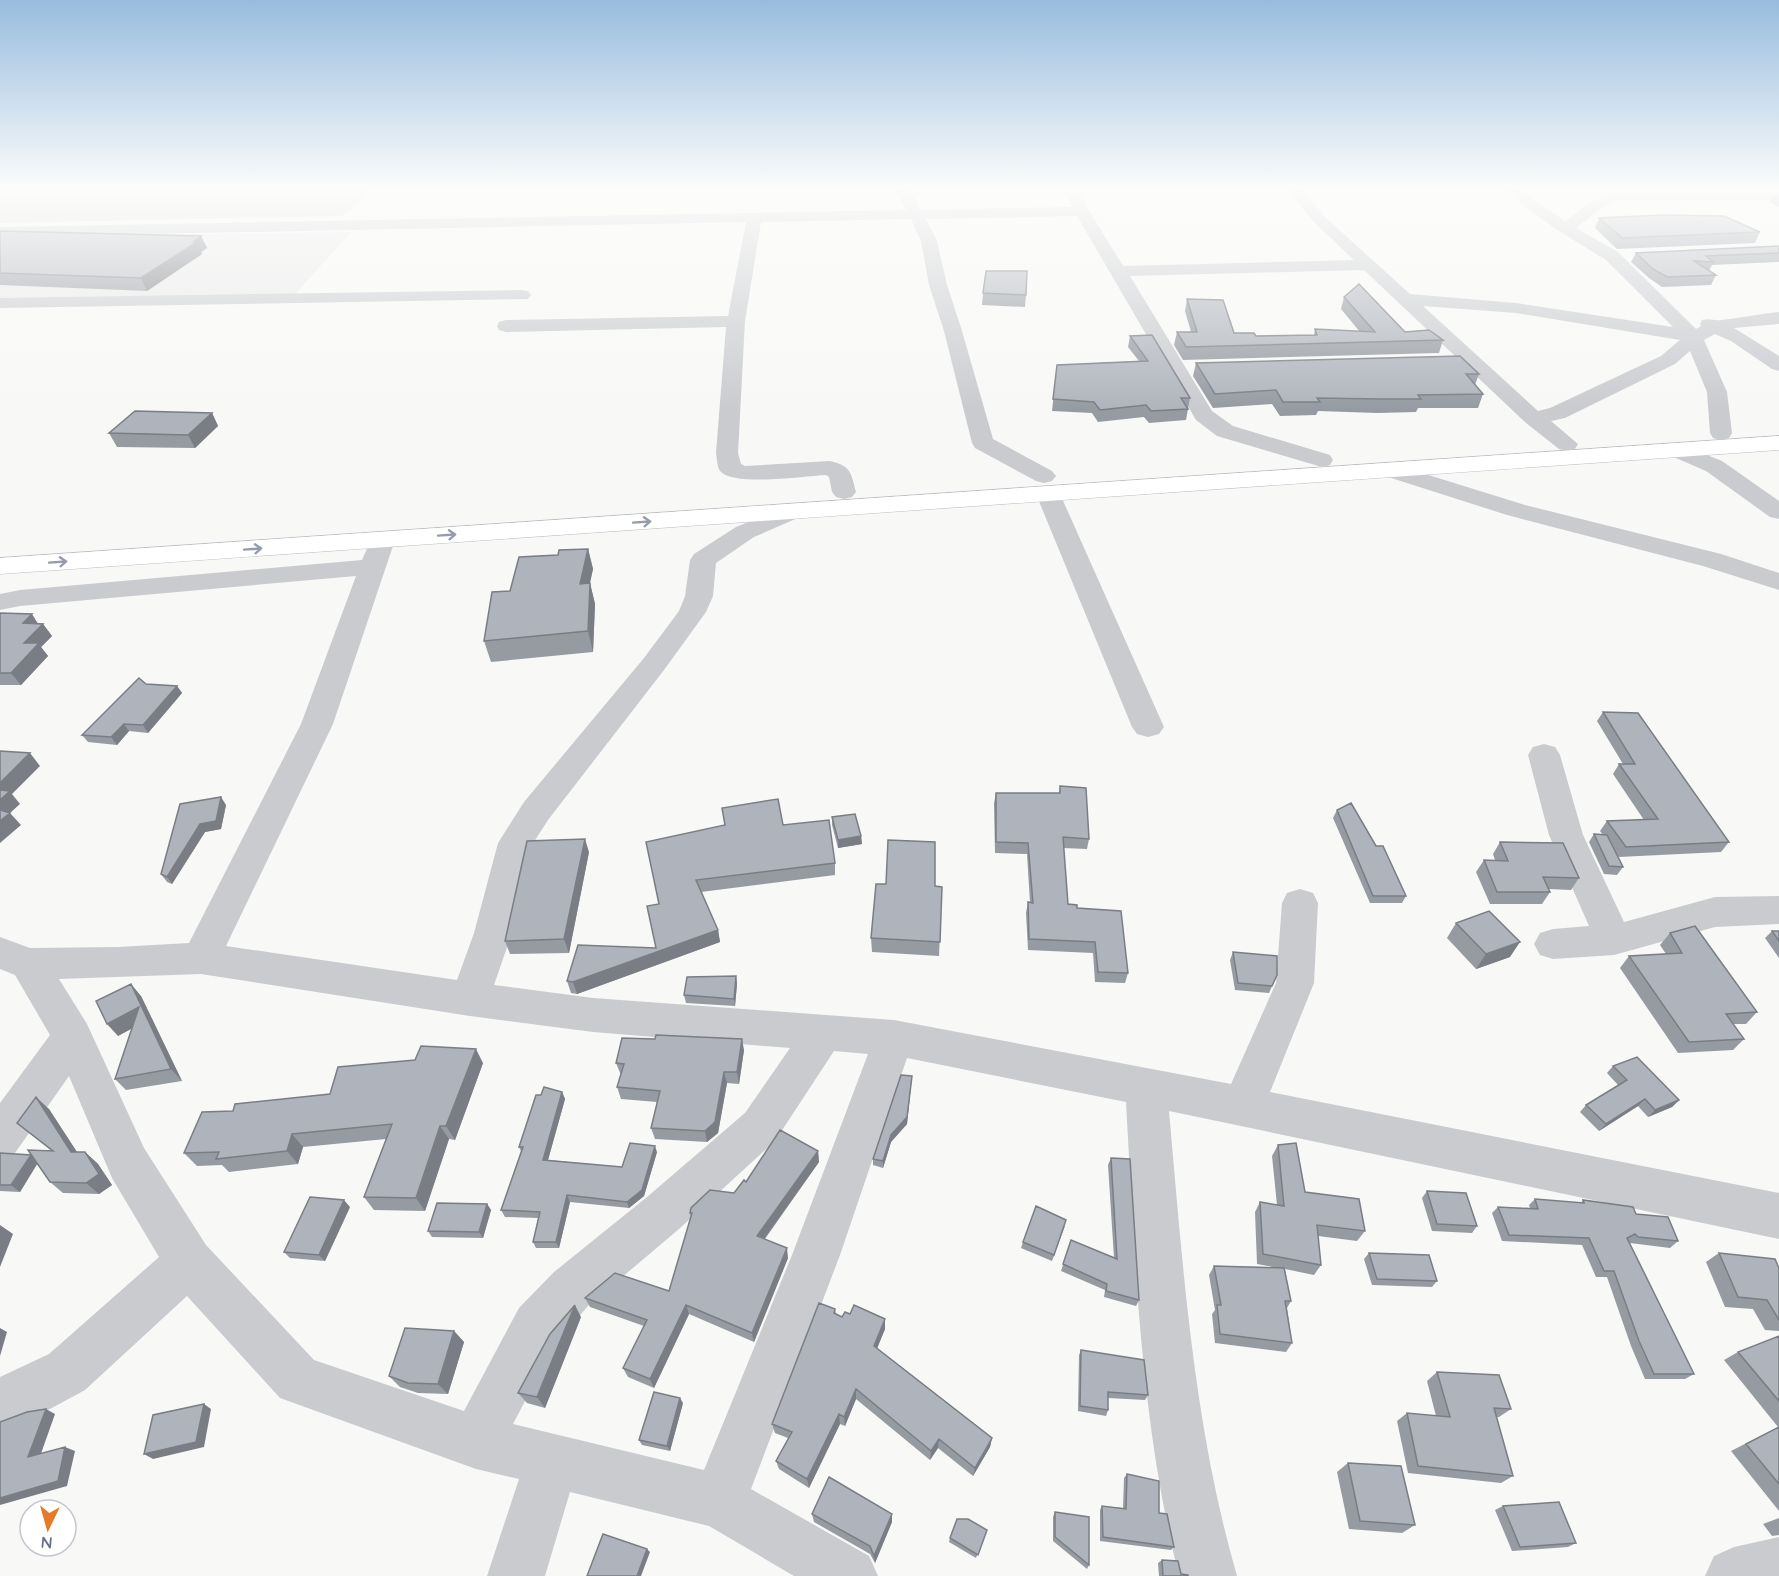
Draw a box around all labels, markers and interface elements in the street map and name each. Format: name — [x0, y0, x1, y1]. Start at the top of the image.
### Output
one-way arrow — [632, 516, 651, 527]
one-way arrow — [437, 529, 457, 540]
one-way arrow — [242, 543, 262, 554]
one-way arrow — [48, 556, 68, 567]
north arrow — [18, 1498, 78, 1558]
text: N — [40, 1532, 53, 1553]

